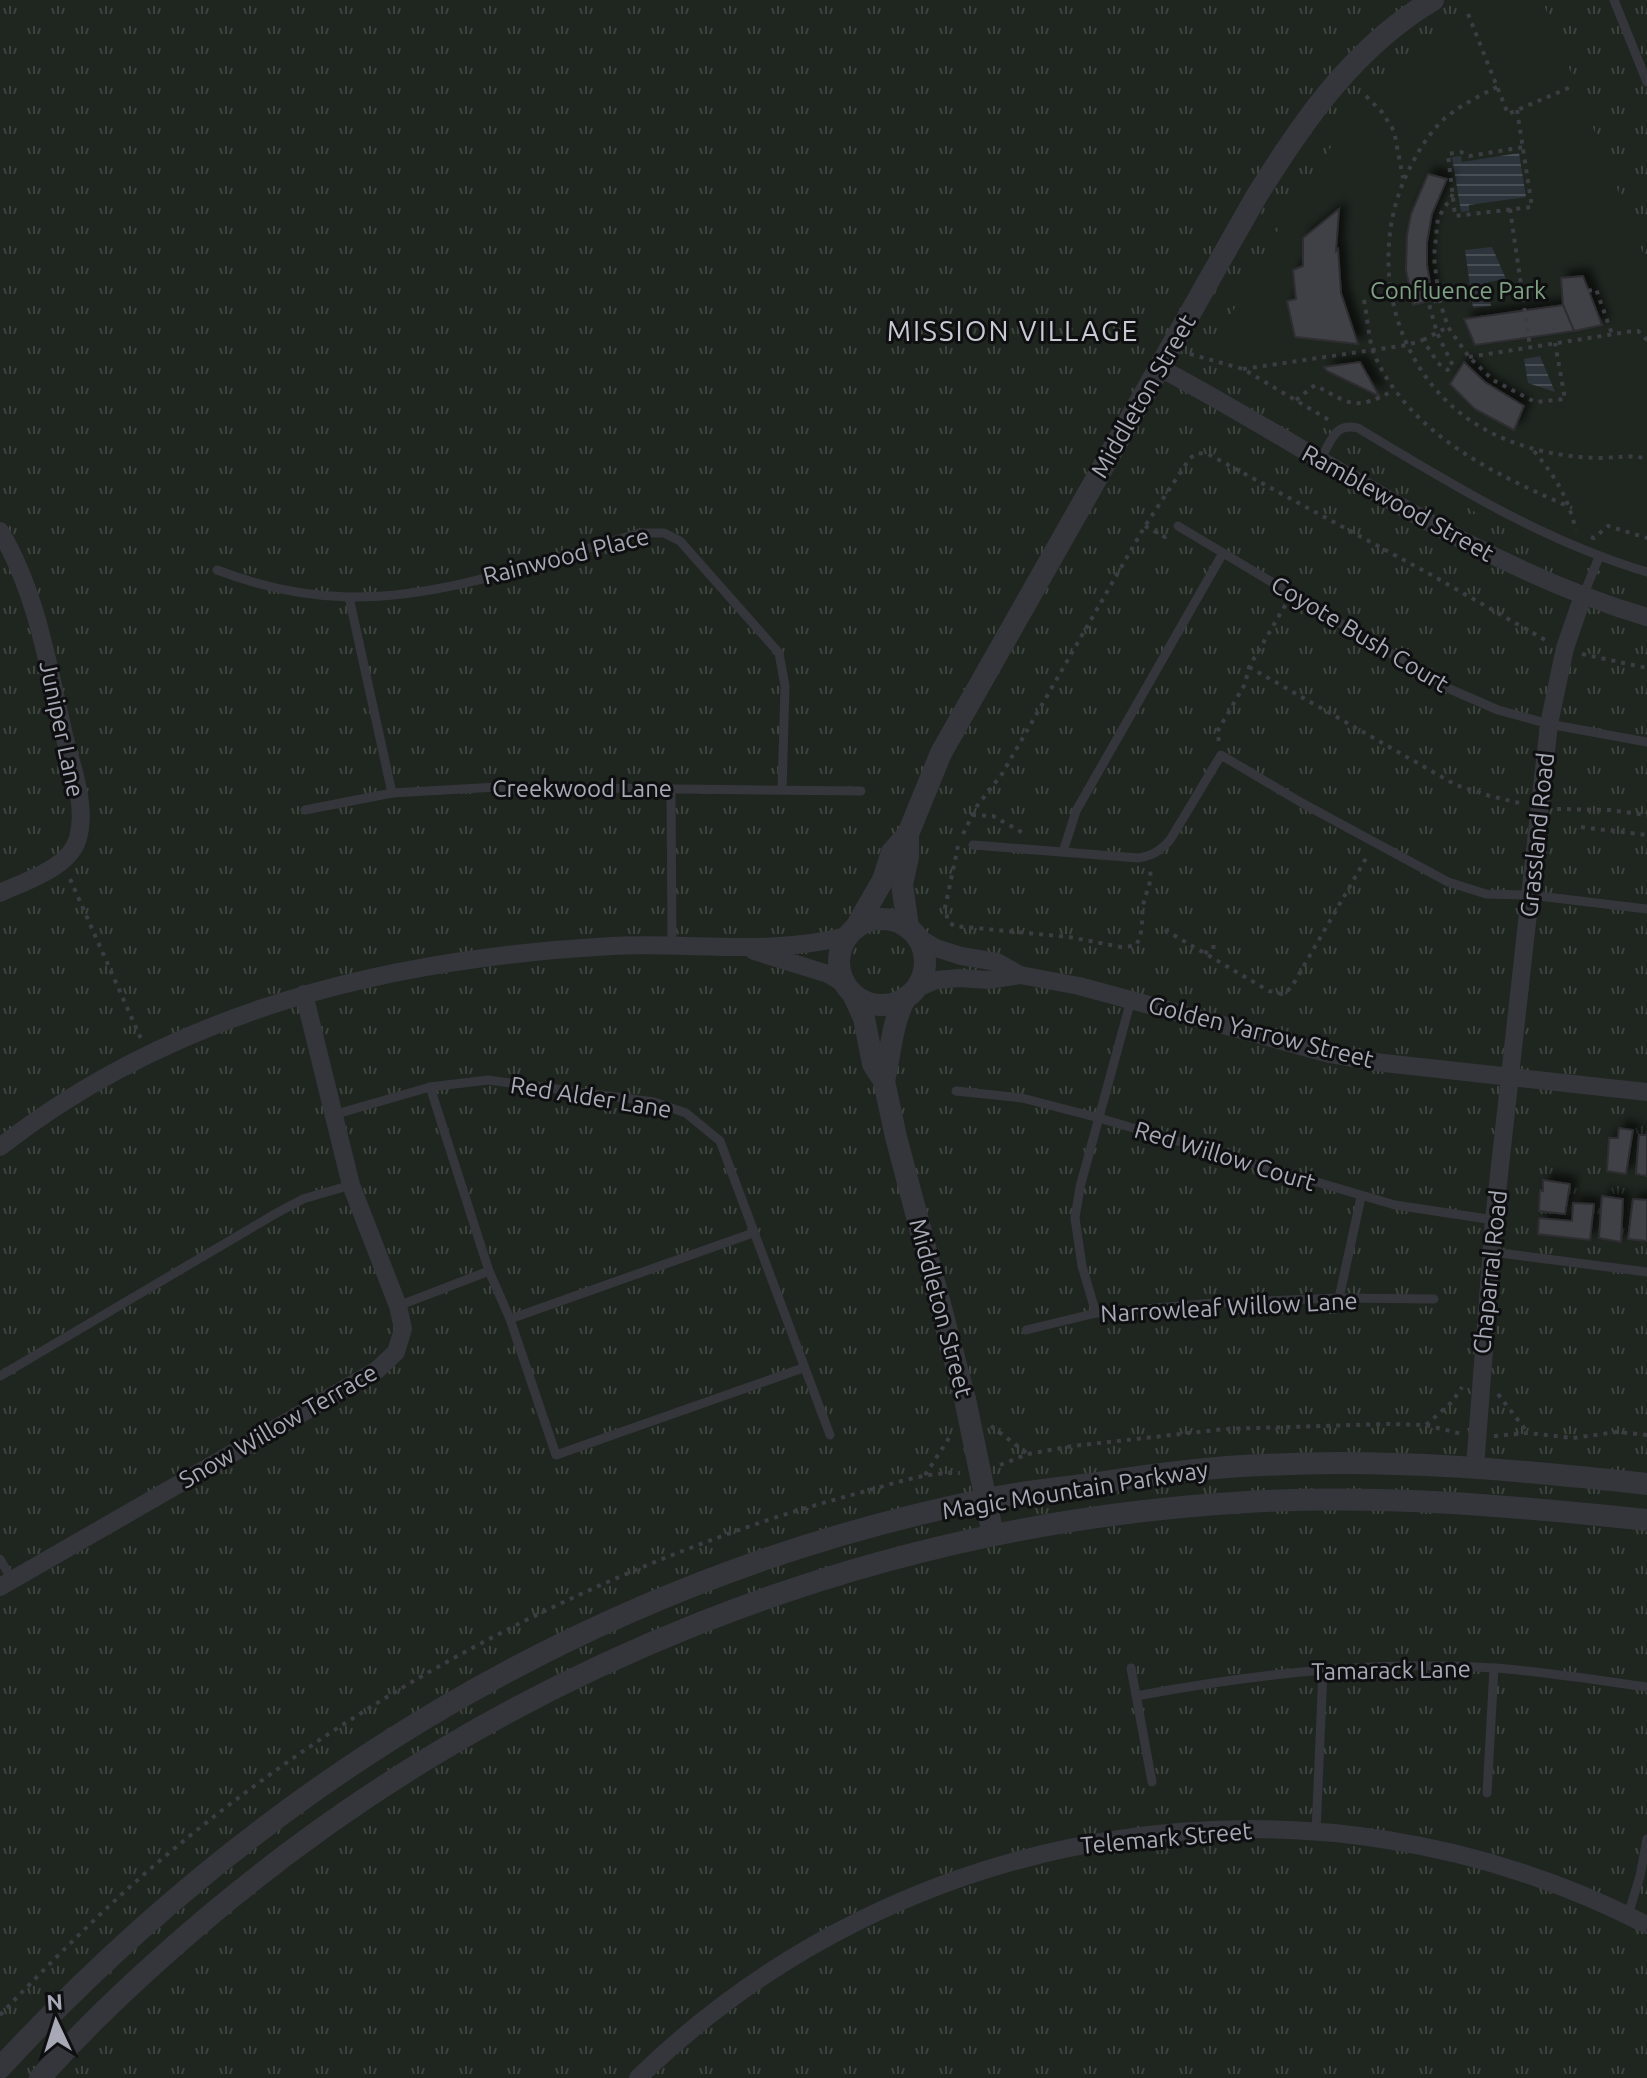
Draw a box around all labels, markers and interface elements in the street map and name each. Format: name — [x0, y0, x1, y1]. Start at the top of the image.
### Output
park label: Confluence Park — [1370, 277, 1546, 304]
street label: Middleton Street — [1085, 309, 1201, 482]
district label: MISSION VILLAGE — [887, 315, 1139, 346]
street label: Ramblewood Street — [1298, 439, 1499, 567]
street label: Rainwood Place — [480, 522, 652, 590]
street label: Coyote Bush Court — [1267, 570, 1454, 698]
street label: Juniper Lane — [34, 658, 90, 800]
street label: Grassland Road — [1515, 751, 1559, 919]
street label: Creekwood Lane — [492, 775, 672, 802]
street label: Golden Yarrow Street — [1145, 991, 1377, 1073]
street label: Red Alder Lane — [508, 1071, 674, 1123]
street label: Red Willow Court — [1131, 1116, 1319, 1197]
street label: Chaparral Road — [1468, 1189, 1512, 1355]
street label: Middleton Street — [904, 1216, 978, 1401]
street label: Narrowleaf Willow Lane — [1100, 1287, 1358, 1327]
street label: Snow Willow Terrace — [174, 1358, 382, 1494]
street label: Magic Mountain Parkway — [940, 1456, 1210, 1524]
street label: Tamarack Lane — [1311, 1655, 1471, 1685]
street label: Telemark Street — [1079, 1817, 1253, 1859]
north arrow — [16, 1982, 96, 2062]
text: N — [46, 1989, 64, 2015]

